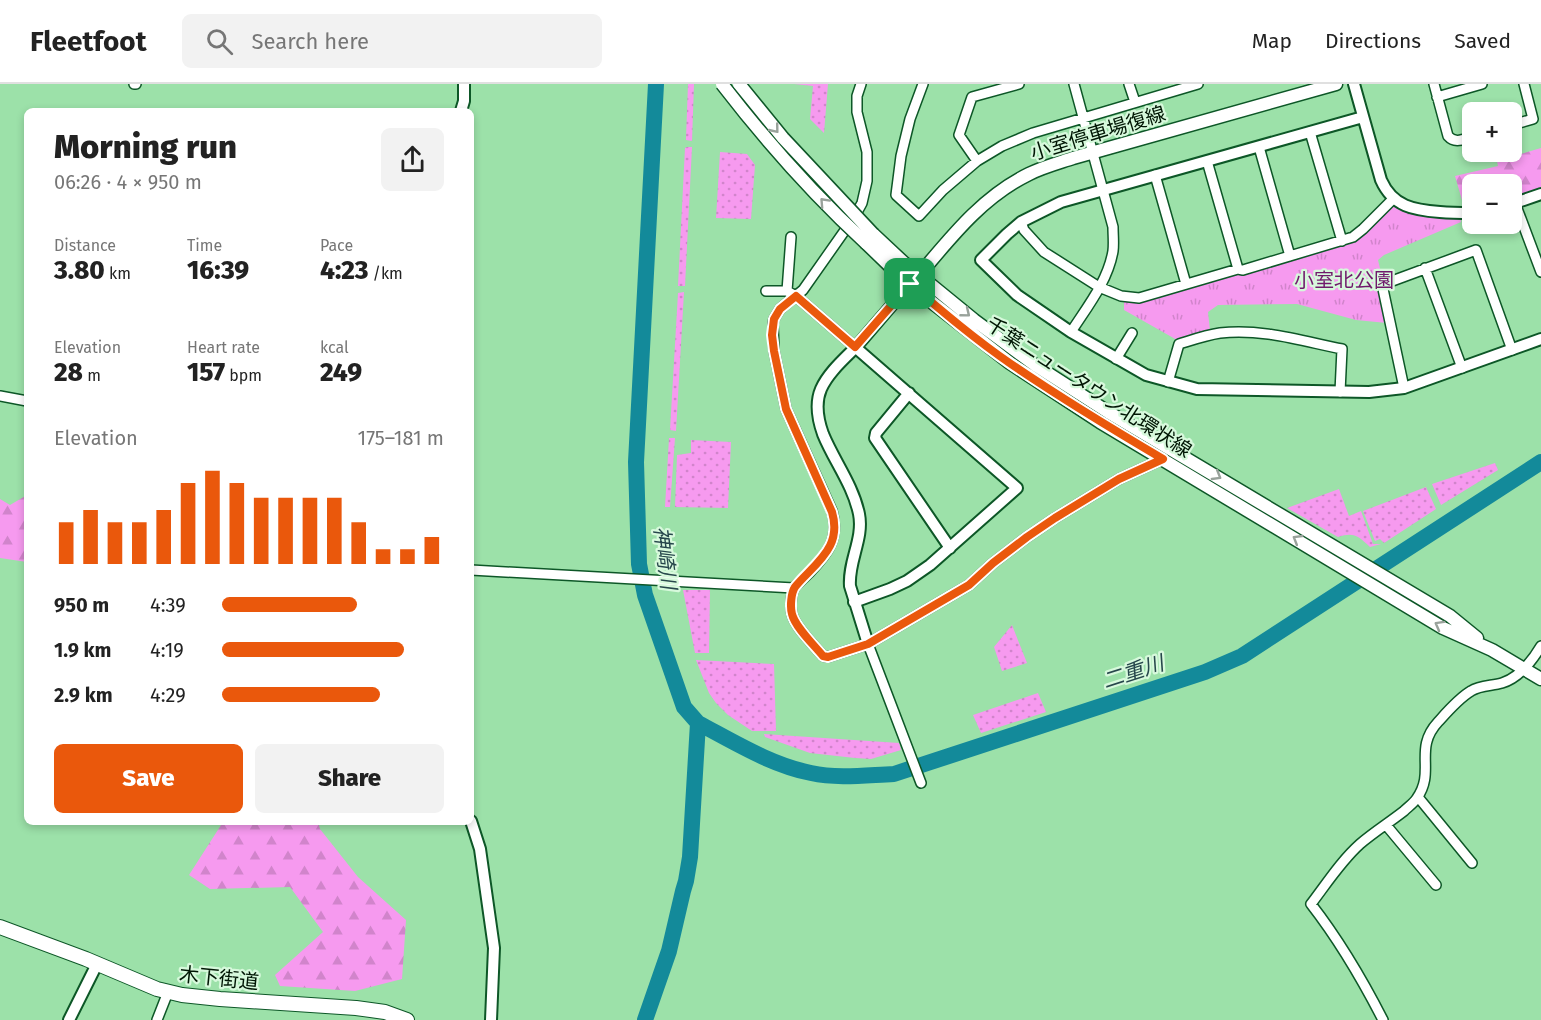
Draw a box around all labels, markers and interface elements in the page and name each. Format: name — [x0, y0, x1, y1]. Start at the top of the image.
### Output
search box — [182, 14, 602, 68]
text: Fleetfoot — [30, 25, 146, 58]
icon: search — [203, 25, 236, 58]
text: Search here — [251, 28, 369, 55]
text: Map — [1252, 28, 1292, 54]
text: Directions — [1325, 28, 1421, 54]
text: Saved — [1454, 28, 1511, 54]
street label: 小室停車場復線 — [1028, 101, 1168, 165]
map controls — [1462, 102, 1522, 234]
button: + — [1462, 102, 1522, 162]
one-way arrow — [768, 123, 779, 134]
text: Morning run — [54, 127, 237, 167]
button: share — [381, 128, 444, 191]
text: 06:26 · 4 × 950 m — [54, 170, 202, 194]
button: − — [1462, 174, 1522, 234]
one-way arrow — [821, 198, 832, 209]
text: Distance — [54, 236, 116, 255]
text: Time — [187, 236, 222, 255]
text: Pace — [320, 236, 353, 255]
text: 3.80 — [54, 255, 105, 286]
text: 16:39 — [187, 255, 249, 286]
text: 4:23 — [320, 255, 368, 286]
pin — [884, 258, 935, 309]
text: km — [105, 264, 131, 283]
text: /km — [368, 264, 403, 283]
icon: arrive — [893, 267, 926, 300]
park label: 小室北公園 — [1294, 268, 1394, 292]
one-way arrow — [959, 306, 970, 317]
street label: 千葉ニュータウン北環状線 — [982, 312, 1196, 462]
text: Elevation — [54, 338, 121, 357]
text: Heart rate — [187, 338, 260, 357]
text: kcal — [320, 338, 349, 357]
text: 28 — [54, 357, 83, 388]
text: 157 — [187, 357, 225, 388]
text: 249 — [320, 357, 362, 388]
text: m — [83, 366, 101, 385]
text: bpm — [225, 366, 262, 385]
text: Elevation — [54, 426, 138, 450]
text: 175–181 m — [358, 426, 444, 450]
one-way arrow — [1211, 469, 1221, 481]
water label: 神崎川 — [648, 525, 682, 593]
one-way arrow — [1293, 535, 1303, 547]
text: 950 m — [54, 593, 109, 617]
text: 4:39 — [150, 593, 186, 617]
one-way arrow — [1435, 621, 1446, 633]
text: 1.9 km — [54, 638, 112, 662]
text: 4:19 — [150, 638, 184, 662]
water label: 二重川 — [1099, 649, 1169, 694]
text: 2.9 km — [54, 683, 113, 707]
text: 4:29 — [150, 683, 186, 707]
button: Save — [54, 744, 243, 813]
button: Share — [255, 744, 444, 813]
street label: 木下街道 — [178, 962, 260, 994]

